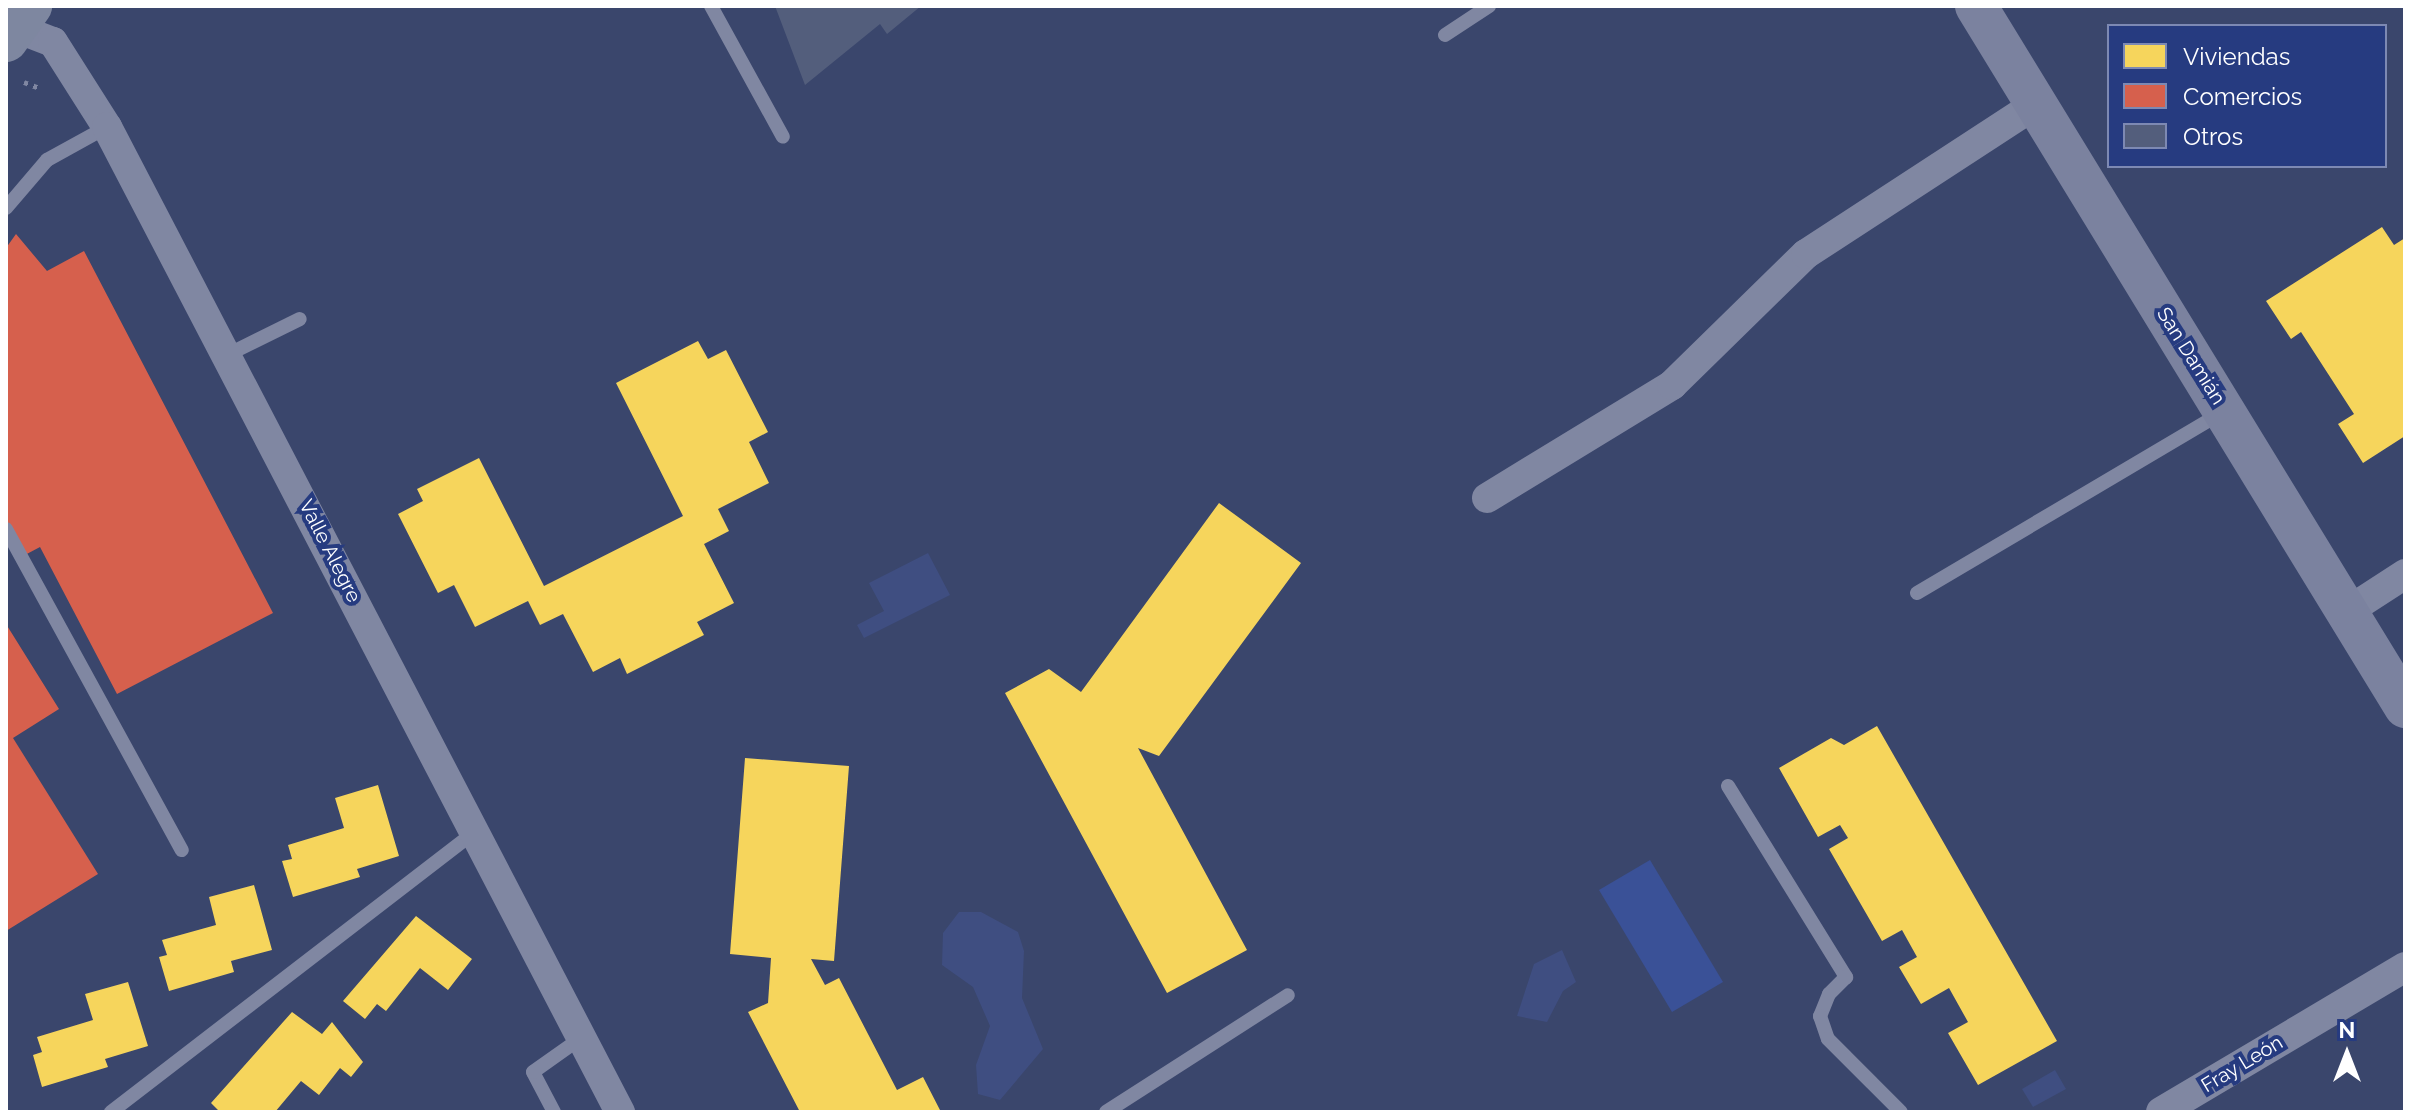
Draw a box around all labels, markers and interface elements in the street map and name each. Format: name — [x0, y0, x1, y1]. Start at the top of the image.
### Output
legend — [2107, 24, 2387, 168]
text: Viviendas — [2183, 42, 2290, 71]
text: Comercios — [2183, 82, 2302, 111]
text: Otros — [2183, 122, 2243, 151]
street label: San Damián — [2152, 303, 2230, 409]
street label: Valle Alegre — [294, 495, 366, 607]
north arrow — [2307, 1014, 2387, 1094]
text: N — [2339, 1017, 2355, 1043]
street label: Fray León — [2197, 1030, 2287, 1098]

